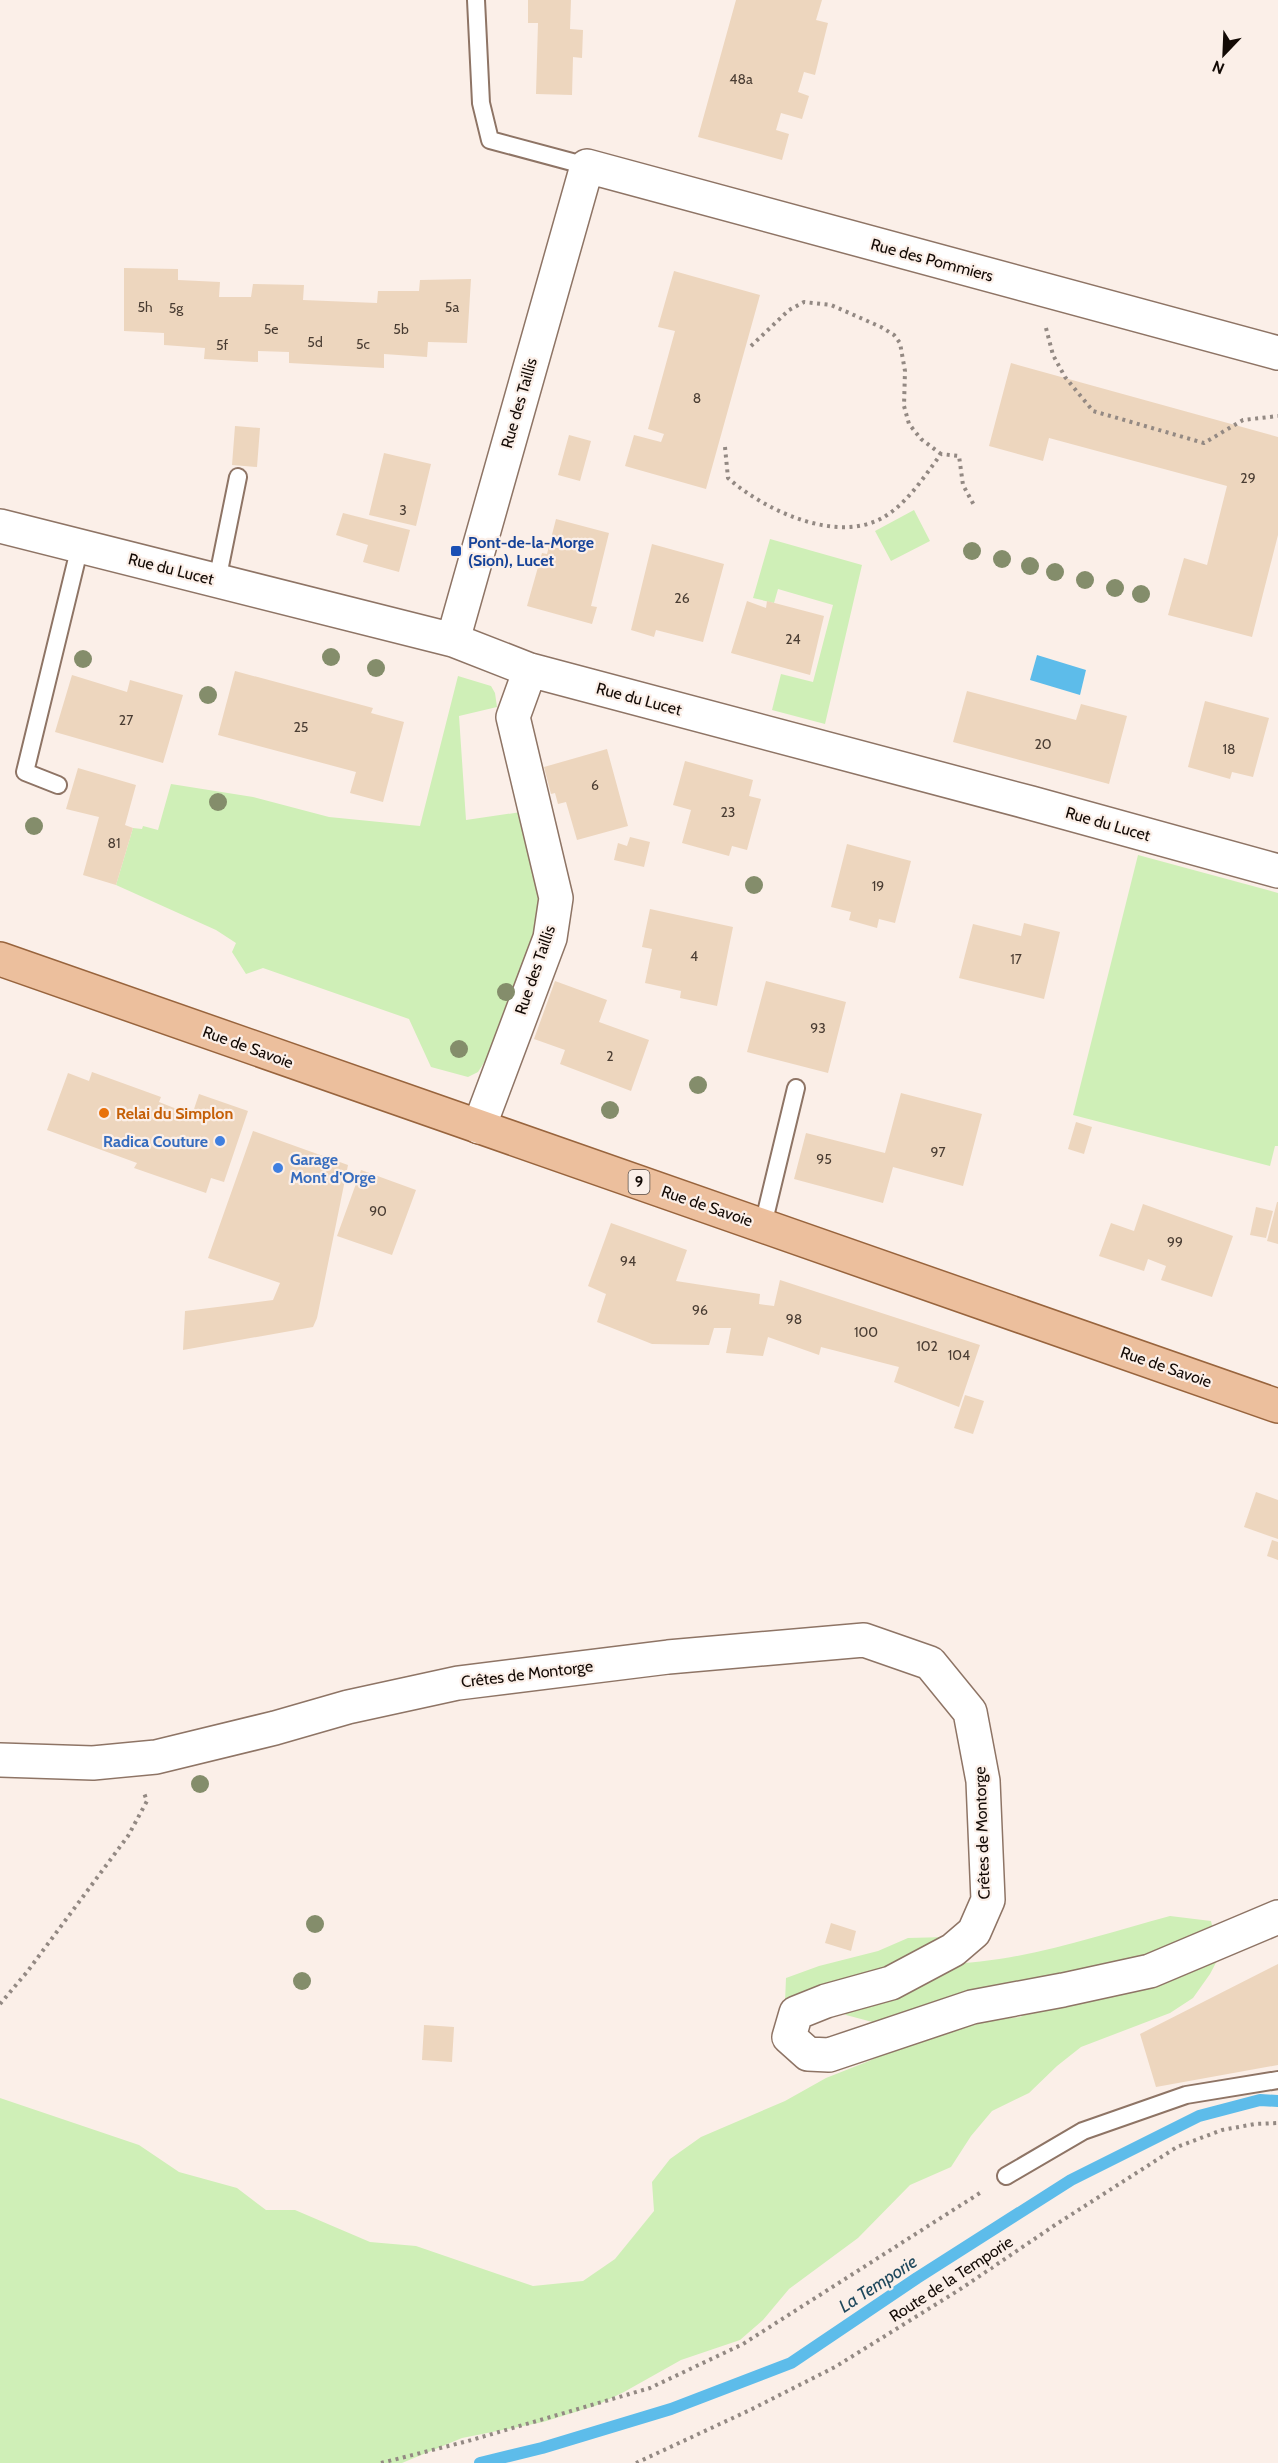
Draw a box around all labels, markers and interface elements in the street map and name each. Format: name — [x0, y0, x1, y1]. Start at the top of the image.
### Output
north arrow — [1194, 24, 1254, 84]
text: N — [1209, 56, 1227, 78]
house number: 48a — [729, 70, 753, 88]
street label: Rue des Pommiers — [869, 235, 996, 286]
house number: 5h — [137, 298, 153, 316]
house number: 5a — [445, 298, 459, 316]
house number: 5g — [169, 299, 184, 317]
house number: 5e — [264, 320, 278, 338]
house number: 5b — [393, 320, 409, 338]
house number: 5d — [307, 333, 323, 351]
house number: 5c — [356, 335, 370, 353]
house number: 5f — [216, 336, 228, 354]
street label: Rue des Taillis — [497, 355, 541, 450]
house number: 8 — [693, 389, 701, 407]
house number: 29 — [1240, 469, 1256, 487]
house number: 3 — [399, 501, 407, 519]
place label: Pont-de-la-Morge (Sion), Lucet — [468, 533, 594, 570]
marker: Pont-de-la-Morge (Sion), Lucet — [449, 544, 463, 558]
street label: Rue du Lucet — [126, 549, 216, 589]
house number: 26 — [674, 589, 690, 607]
house number: 24 — [785, 630, 801, 648]
street label: Rue du Lucet — [594, 678, 684, 720]
house number: 27 — [119, 711, 133, 729]
house number: 25 — [294, 718, 308, 736]
house number: 20 — [1034, 735, 1052, 753]
house number: 18 — [1222, 740, 1236, 758]
house number: 6 — [591, 776, 599, 794]
house number: 23 — [721, 803, 735, 821]
street label: Rue du Lucet — [1063, 803, 1153, 845]
house number: 81 — [107, 834, 121, 852]
house number: 19 — [872, 877, 884, 895]
street label: Rue des Taillis — [511, 923, 559, 1017]
house number: 4 — [690, 947, 698, 965]
house number: 17 — [1010, 950, 1022, 968]
house number: 93 — [810, 1019, 826, 1037]
street label: Rue de Savoie — [200, 1022, 296, 1072]
house number: 2 — [606, 1047, 614, 1065]
place label: Relai du Simplon — [116, 1104, 233, 1123]
marker: Relai du Simplon — [97, 1106, 111, 1120]
place label: Radica Couture — [103, 1132, 208, 1151]
marker: Radica Couture — [213, 1134, 227, 1148]
house number: 97 — [931, 1143, 946, 1161]
place label: Garage Mont d'Orge — [290, 1150, 376, 1187]
house number: 95 — [816, 1150, 832, 1168]
marker: Garage Mont d'Orge — [271, 1161, 285, 1175]
road number: 9 — [628, 1170, 650, 1194]
street label: Rue de Savoie — [659, 1182, 755, 1230]
house number: 90 — [369, 1202, 387, 1220]
house number: 99 — [1167, 1233, 1183, 1251]
house number: 94 — [620, 1252, 636, 1270]
house number: 96 — [692, 1301, 708, 1319]
house number: 98 — [786, 1310, 802, 1328]
house number: 100 — [854, 1323, 878, 1341]
house number: 102 — [916, 1337, 938, 1355]
street label: Rue de Savoie — [1118, 1343, 1214, 1391]
house number: 104 — [948, 1346, 970, 1364]
street label: Crêtes de Montorge — [460, 1656, 594, 1692]
street label: Crêtes de Montorge — [970, 1766, 994, 1900]
street label: Route de la Temporie — [886, 2232, 1016, 2326]
water label: La Temporie — [835, 2251, 921, 2317]

